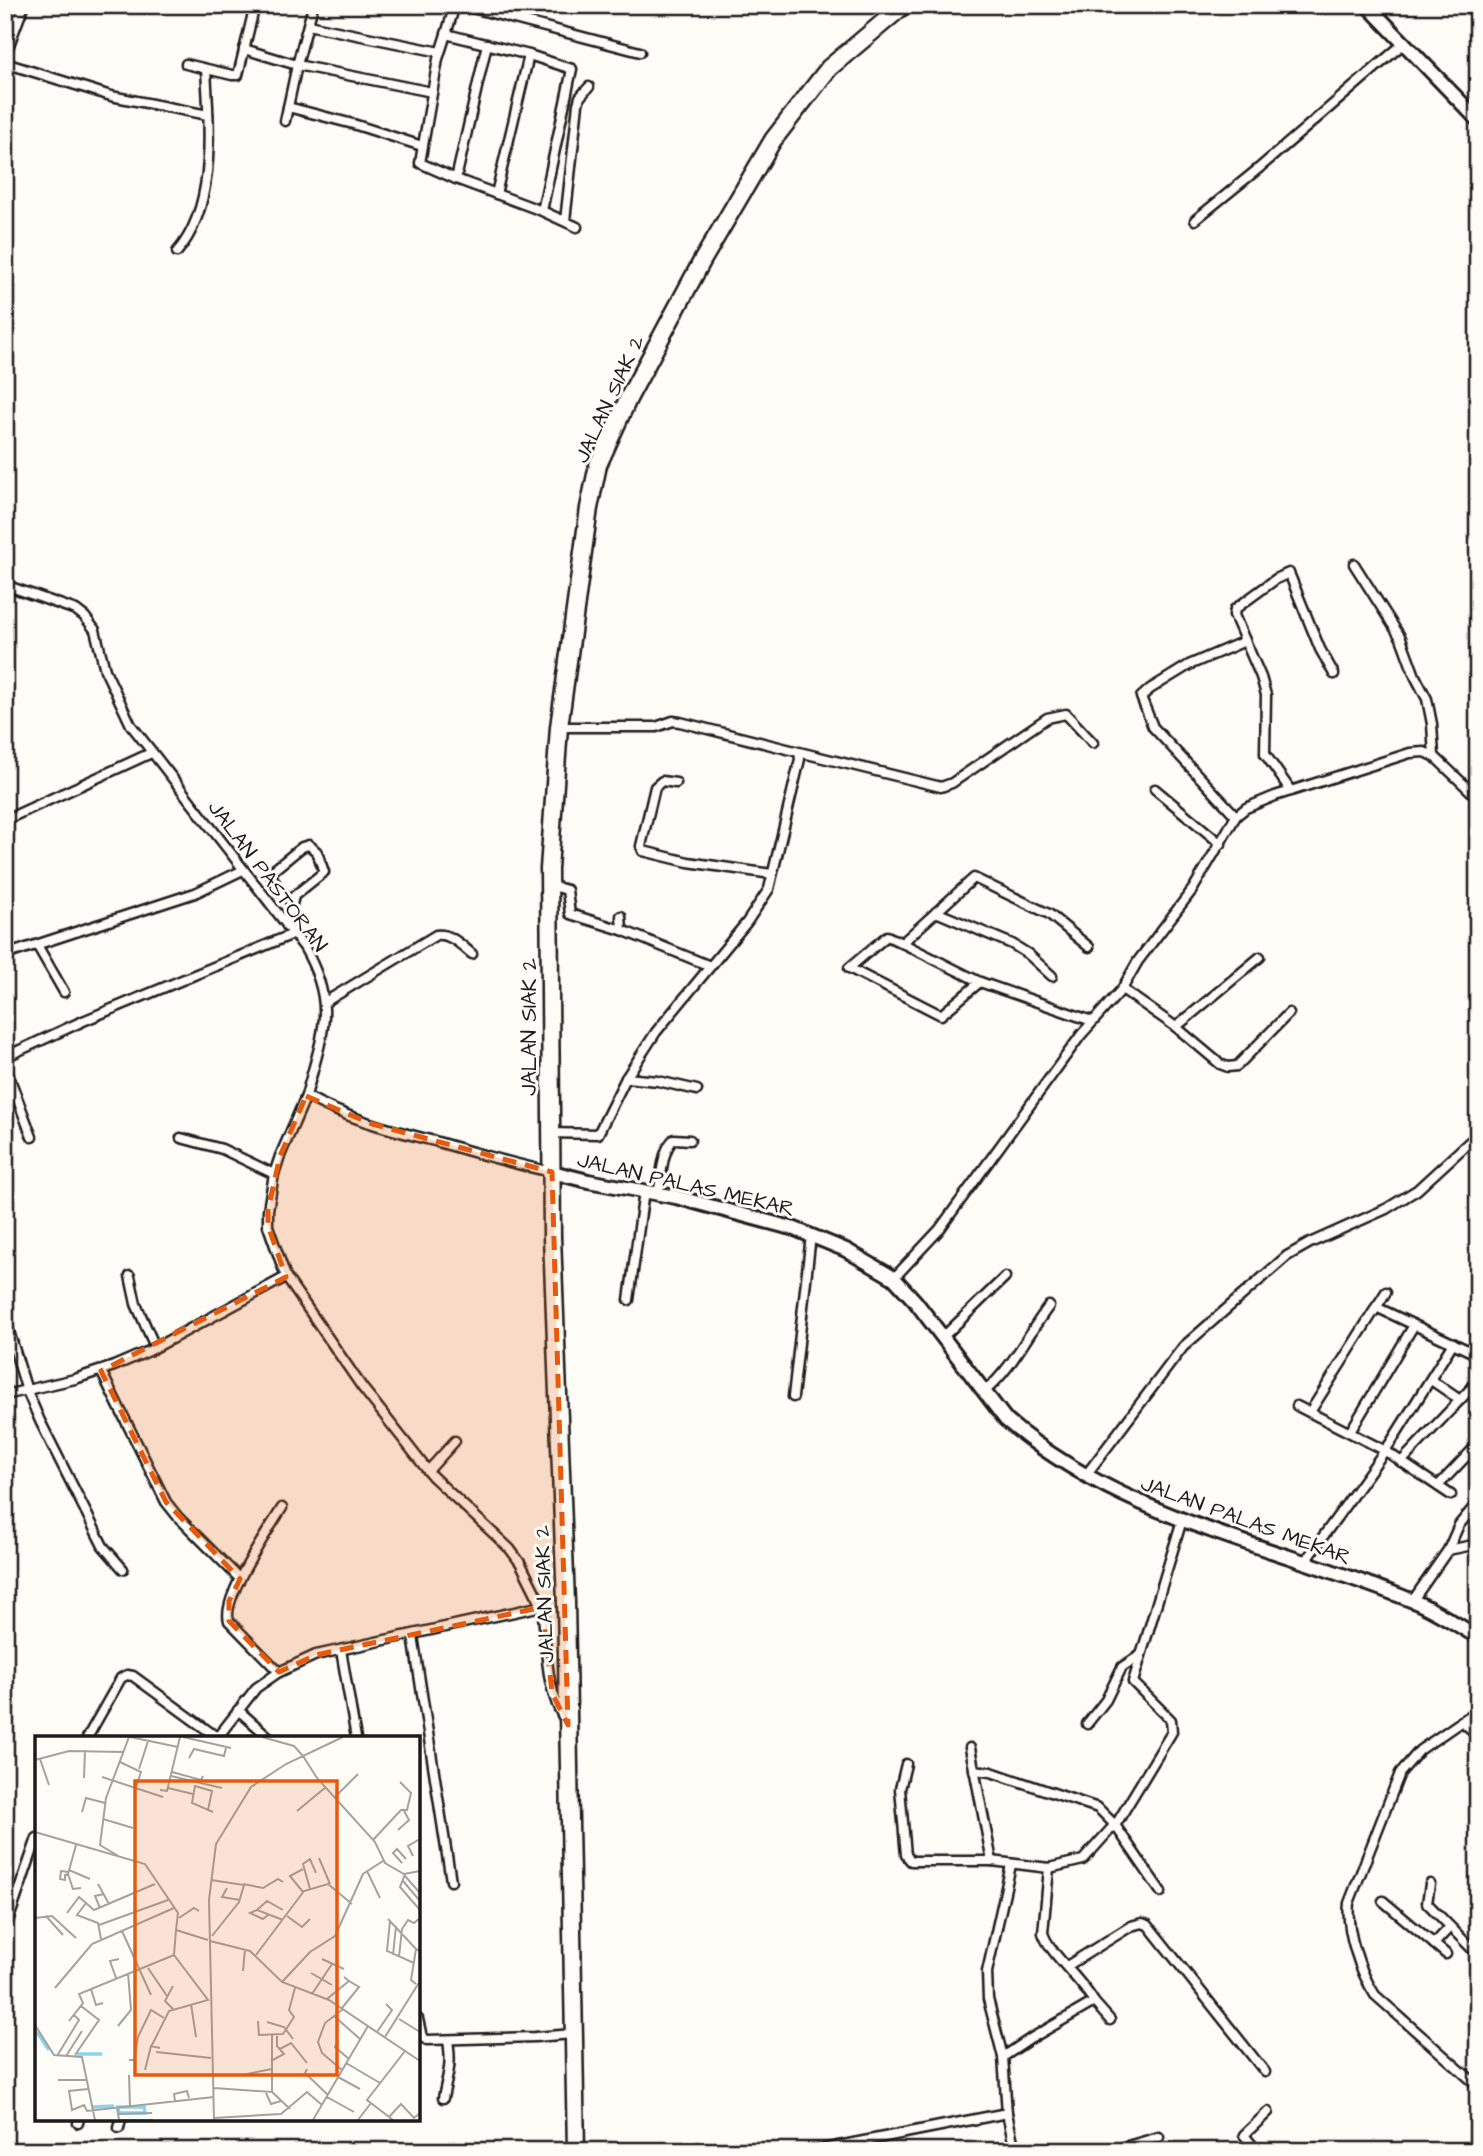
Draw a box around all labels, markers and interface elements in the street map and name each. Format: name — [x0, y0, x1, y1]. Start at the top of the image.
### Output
street label: JALAN SIAK 2 — [567, 331, 652, 468]
street label: JALAN PASTORAN — [201, 794, 334, 958]
street label: JALAN SIAK 2 — [515, 958, 544, 1096]
street label: JALAN PALAS MEKAR — [575, 1145, 797, 1224]
street label: JALAN PALAS MEKAR — [1137, 1469, 1355, 1572]
street label: JALAN SIAK 2 — [528, 1525, 561, 1663]
inset map — [35, 1736, 420, 2121]

